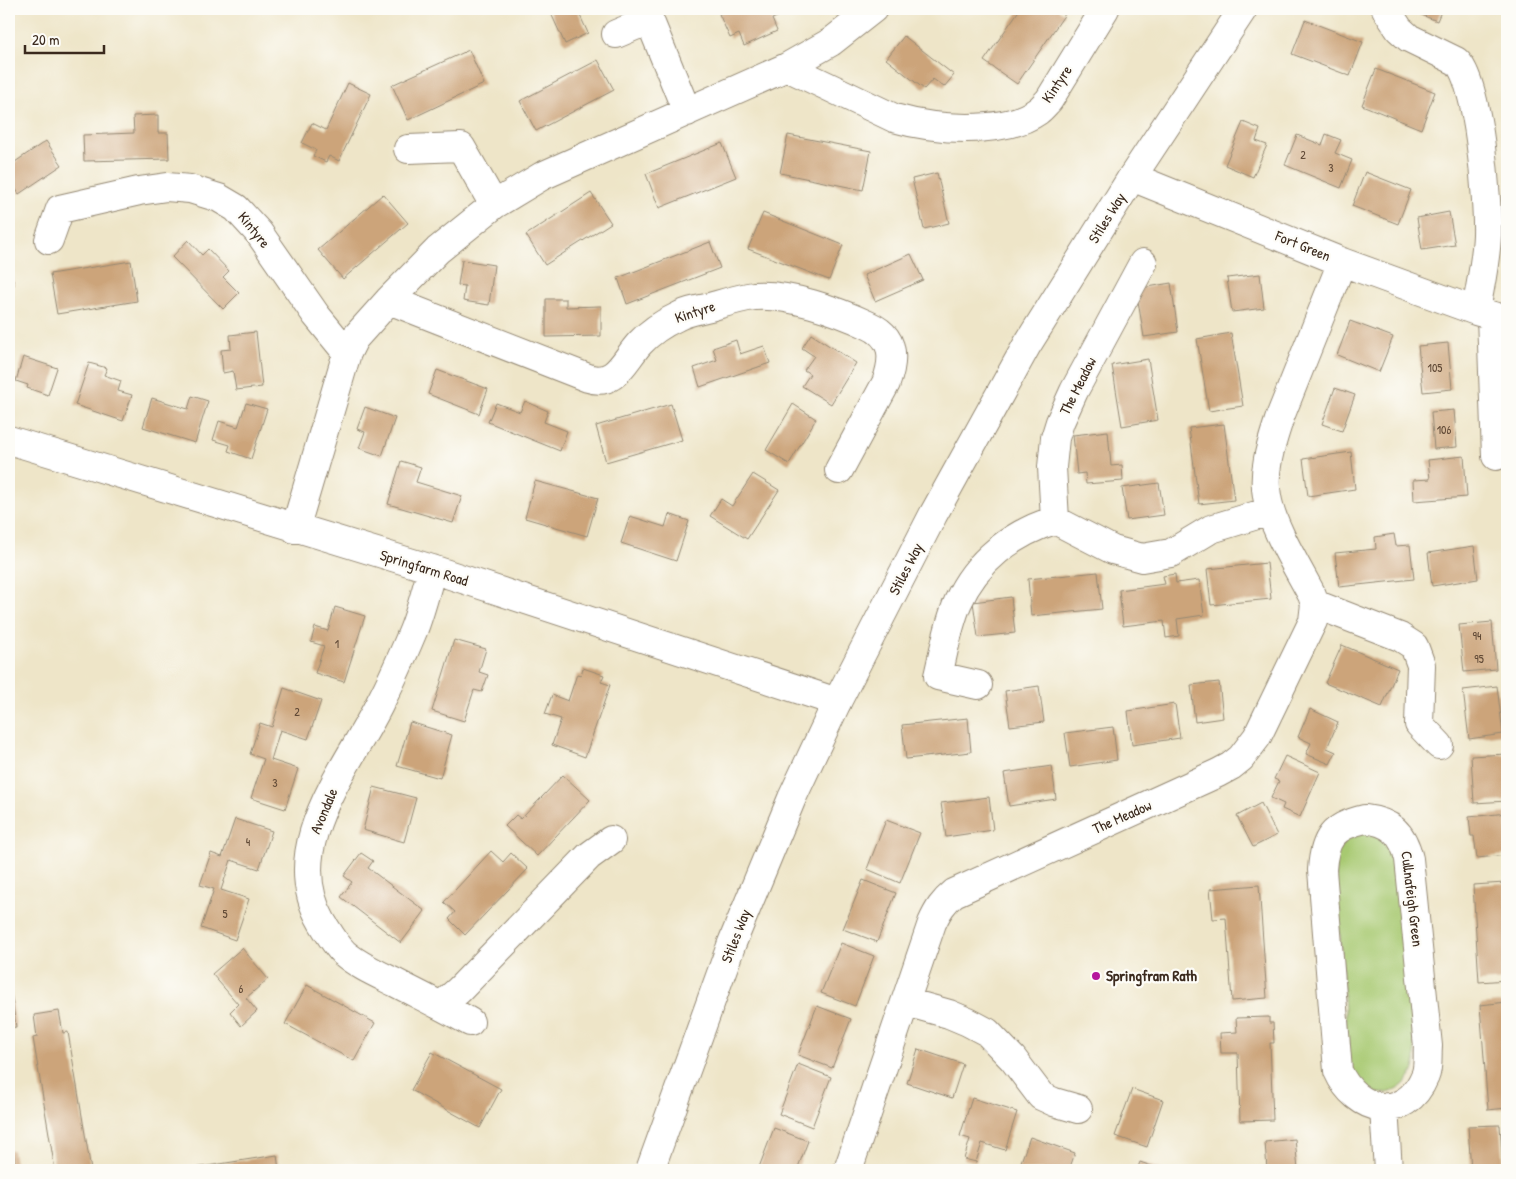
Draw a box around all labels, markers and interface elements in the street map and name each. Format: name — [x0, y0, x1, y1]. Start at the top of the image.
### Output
scale bar — [25, 22, 104, 54]
text: 20 m — [32, 29, 59, 50]
street label: Kintyre — [1036, 61, 1077, 107]
house number: 2 — [1300, 146, 1306, 163]
house number: 3 — [1328, 159, 1334, 176]
street label: Stiles Way — [1083, 188, 1130, 247]
street label: Kintyre — [233, 207, 276, 252]
street label: Fort Green — [1272, 225, 1334, 266]
street label: Kintyre — [672, 295, 718, 328]
street label: The Meadow — [1054, 353, 1101, 418]
house number: 105 — [1428, 359, 1442, 376]
house number: 106 — [1437, 421, 1451, 438]
street label: Stiles Way — [883, 539, 928, 599]
street label: Springfarm Road — [377, 544, 471, 591]
house number: 94 — [1473, 627, 1482, 644]
house number: 1 — [335, 635, 339, 652]
house number: 95 — [1474, 650, 1484, 667]
house number: 2 — [294, 703, 300, 720]
house number: 3 — [272, 774, 278, 791]
street label: Avondale — [305, 785, 343, 837]
street label: The Meadow — [1089, 794, 1155, 839]
house number: 4 — [246, 833, 251, 850]
street label: Cullnafeigh Green — [1396, 850, 1429, 948]
house number: 5 — [222, 905, 228, 922]
street label: Stiles Way — [716, 906, 755, 966]
place label: Springfram Rath — [1106, 965, 1197, 987]
marker: Springfram Rath — [1090, 970, 1102, 982]
house number: 6 — [239, 980, 244, 997]

